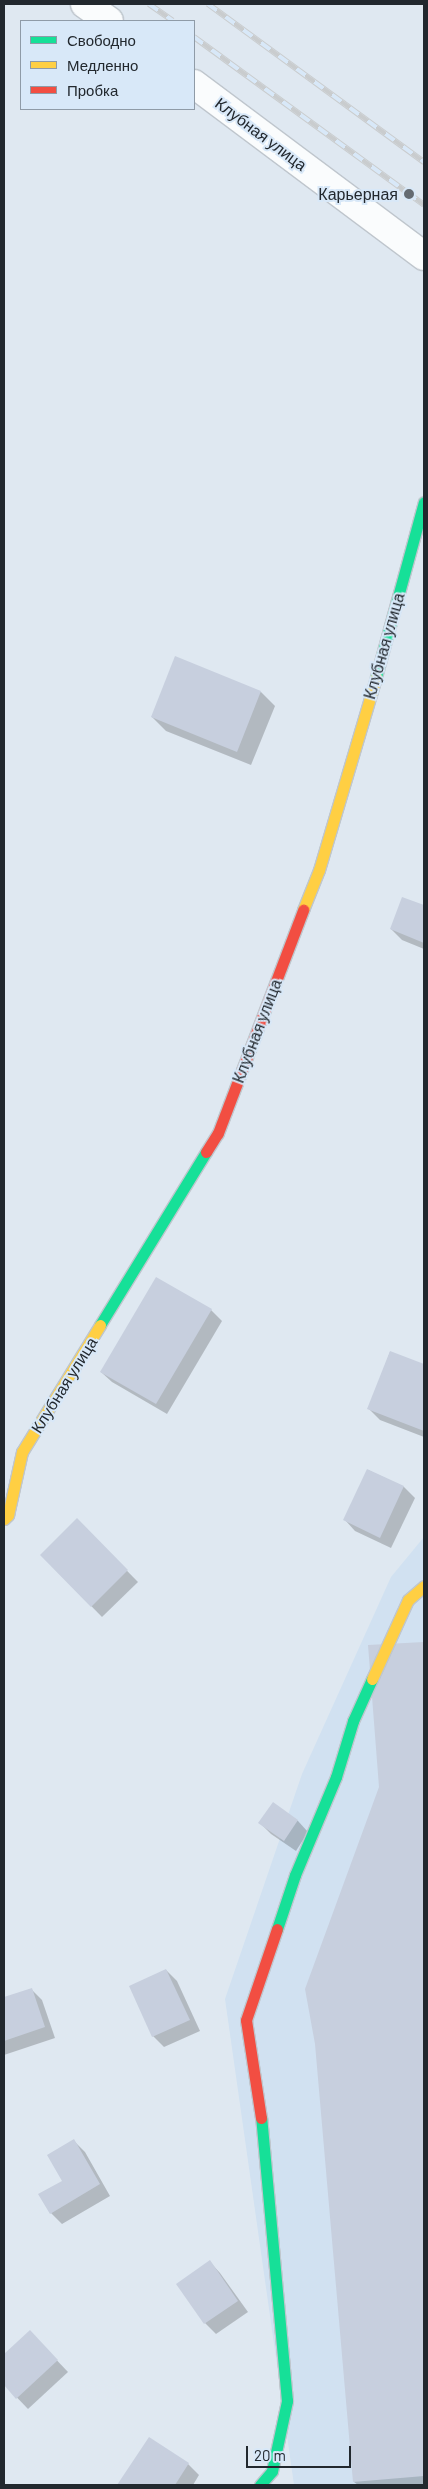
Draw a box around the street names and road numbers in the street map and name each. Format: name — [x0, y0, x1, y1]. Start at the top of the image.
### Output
street label: Клубная улица — [211, 93, 311, 175]
street label: Клубная улица — [360, 591, 408, 701]
street label: Клубная улица — [228, 976, 286, 1086]
street label: Клубная улица — [27, 1333, 101, 1437]

